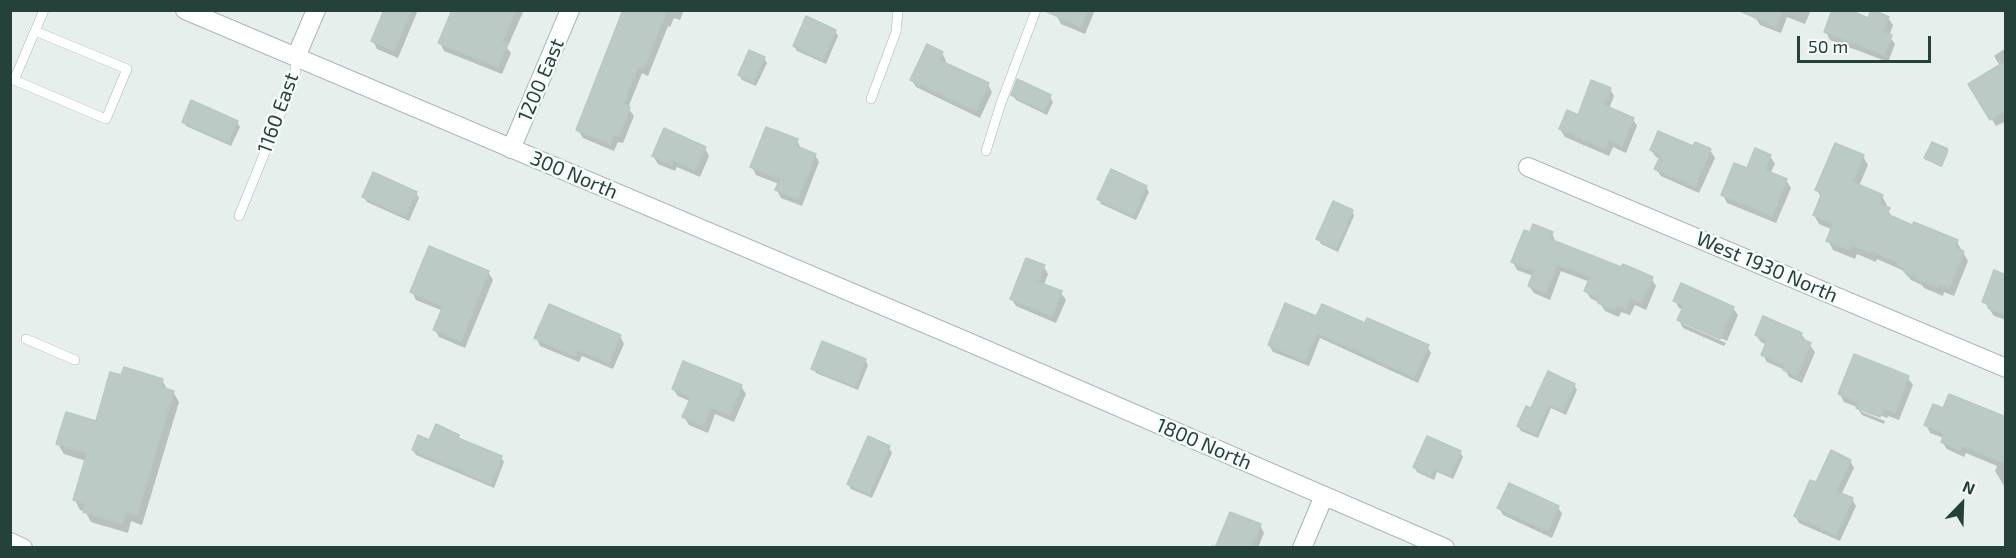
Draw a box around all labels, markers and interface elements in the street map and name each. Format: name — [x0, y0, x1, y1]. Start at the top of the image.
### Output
scale bar — [1800, 24, 1934, 62]
street label: 1200 East — [513, 35, 569, 125]
text: 50 m — [1808, 35, 1848, 57]
street label: 1160 East — [252, 70, 304, 156]
street label: 300 North — [527, 146, 621, 204]
street label: West 1930 North — [1693, 226, 1841, 308]
street label: 1800 North — [1153, 413, 1255, 475]
north arrow — [1932, 474, 1992, 534]
text: N — [1960, 476, 1978, 498]

